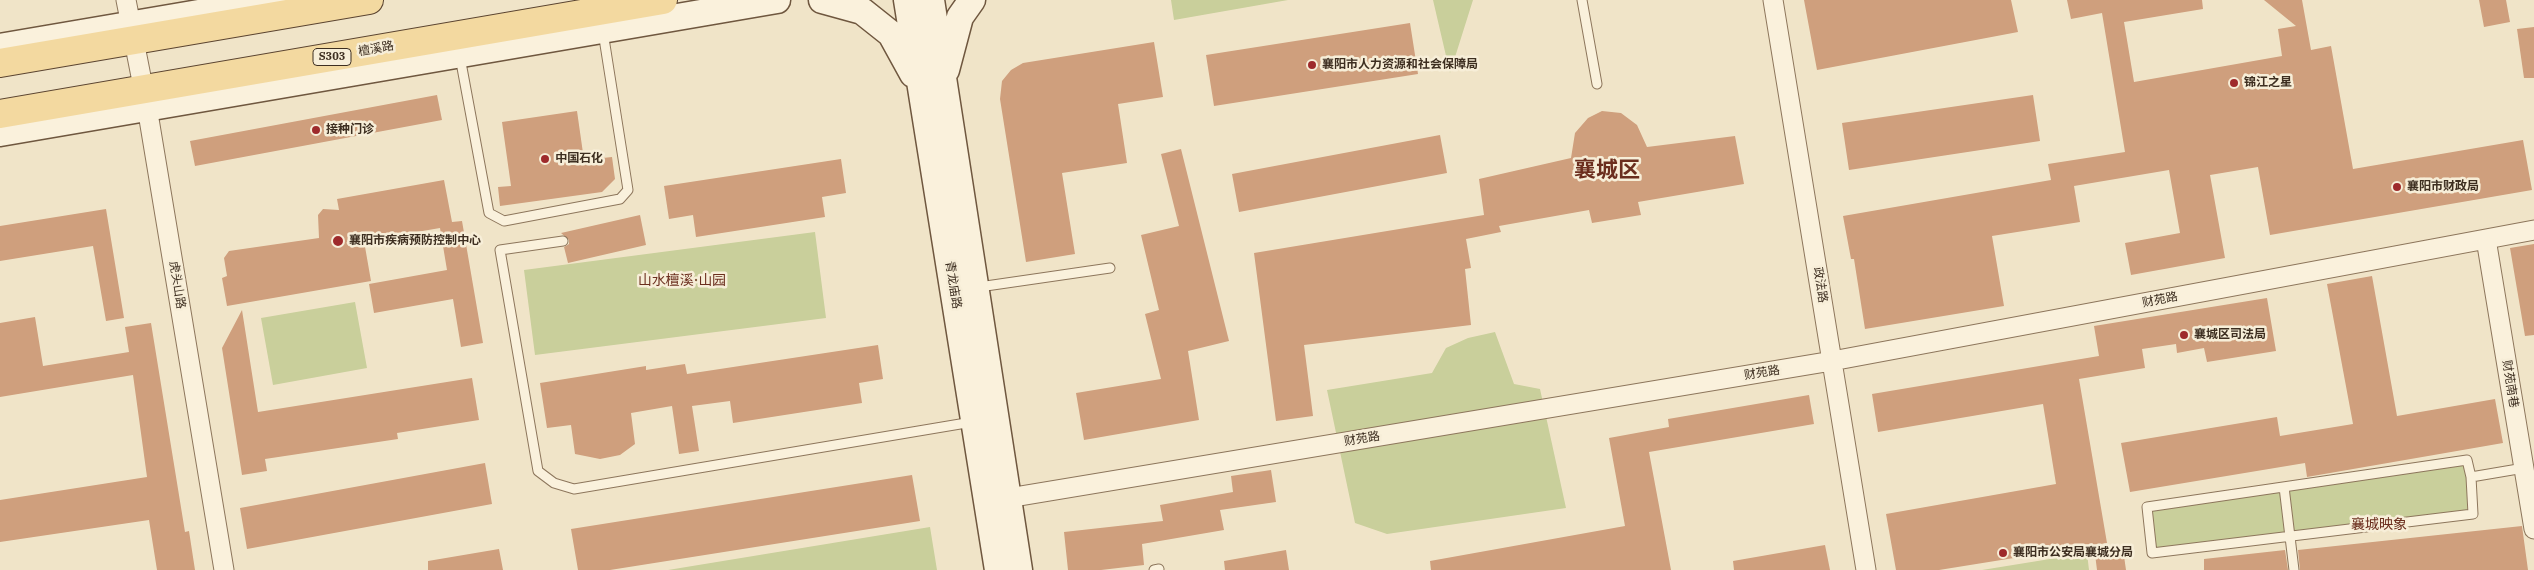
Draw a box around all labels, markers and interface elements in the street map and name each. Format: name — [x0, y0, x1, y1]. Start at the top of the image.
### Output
street label: 檀溪路 — [357, 39, 395, 59]
road number: S303 — [313, 48, 351, 66]
place label: 襄阳市人力资源和社会保障局 — [1322, 58, 1478, 72]
marker: 襄阳市人力资源和社会保障局 — [1306, 59, 1318, 71]
place label: 锦江之星 — [2244, 76, 2292, 90]
marker: 锦江之星 — [2228, 77, 2240, 89]
place label: 接种门诊 — [326, 123, 374, 137]
marker: 接种门诊 — [310, 124, 322, 136]
place label: 中国石化 — [555, 152, 603, 166]
marker: 中国石化 — [539, 153, 551, 165]
district label: 襄城区 — [1574, 158, 1640, 184]
place label: 襄阳市财政局 — [2407, 180, 2479, 194]
marker: 襄阳市财政局 — [2391, 181, 2403, 193]
marker: 襄阳市疾病预防控制中心 — [331, 234, 345, 248]
place label: 襄阳市疾病预防控制中心 — [349, 234, 481, 248]
street label: 虎头山路 — [166, 260, 188, 310]
street label: 青龙庙路 — [942, 260, 964, 310]
street label: 政法路 — [1810, 266, 1830, 304]
district label: 山水檀溪·山园 — [638, 273, 726, 289]
street label: 财苑路 — [2141, 289, 2179, 311]
place label: 襄城区司法局 — [2194, 328, 2266, 342]
marker: 襄城区司法局 — [2178, 329, 2190, 341]
street label: 财苑南巷 — [2499, 359, 2521, 409]
street label: 财苑路 — [1743, 363, 1781, 383]
street label: 财苑路 — [1343, 429, 1381, 449]
district label: 襄城映象 — [2351, 517, 2407, 533]
place label: 襄阳市公安局襄城分局 — [2013, 546, 2133, 560]
marker: 襄阳市公安局襄城分局 — [1997, 547, 2009, 559]

